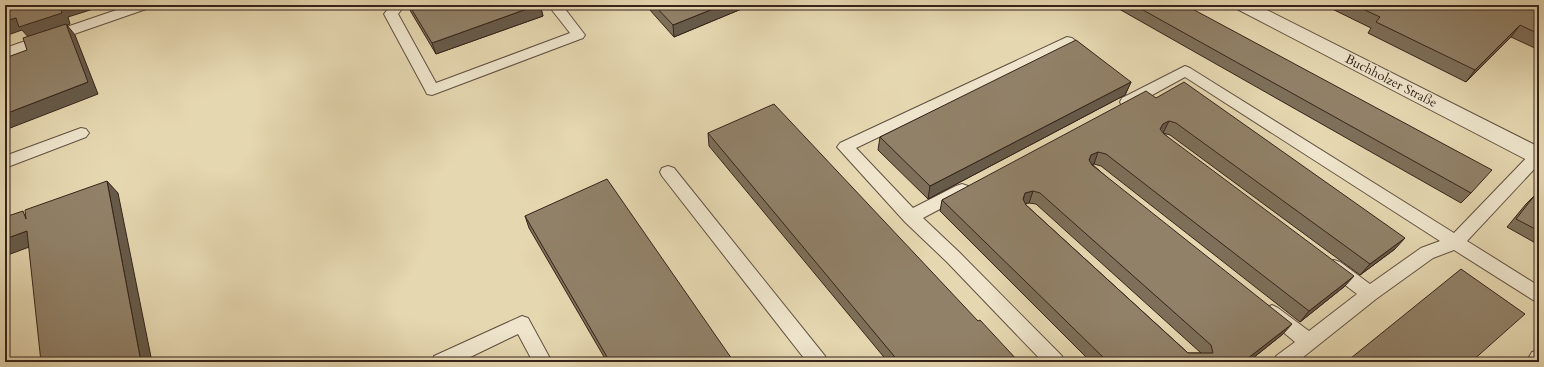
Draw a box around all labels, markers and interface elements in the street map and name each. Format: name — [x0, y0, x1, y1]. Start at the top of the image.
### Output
street label: Buchholzer Straße — [1342, 50, 1440, 112]

